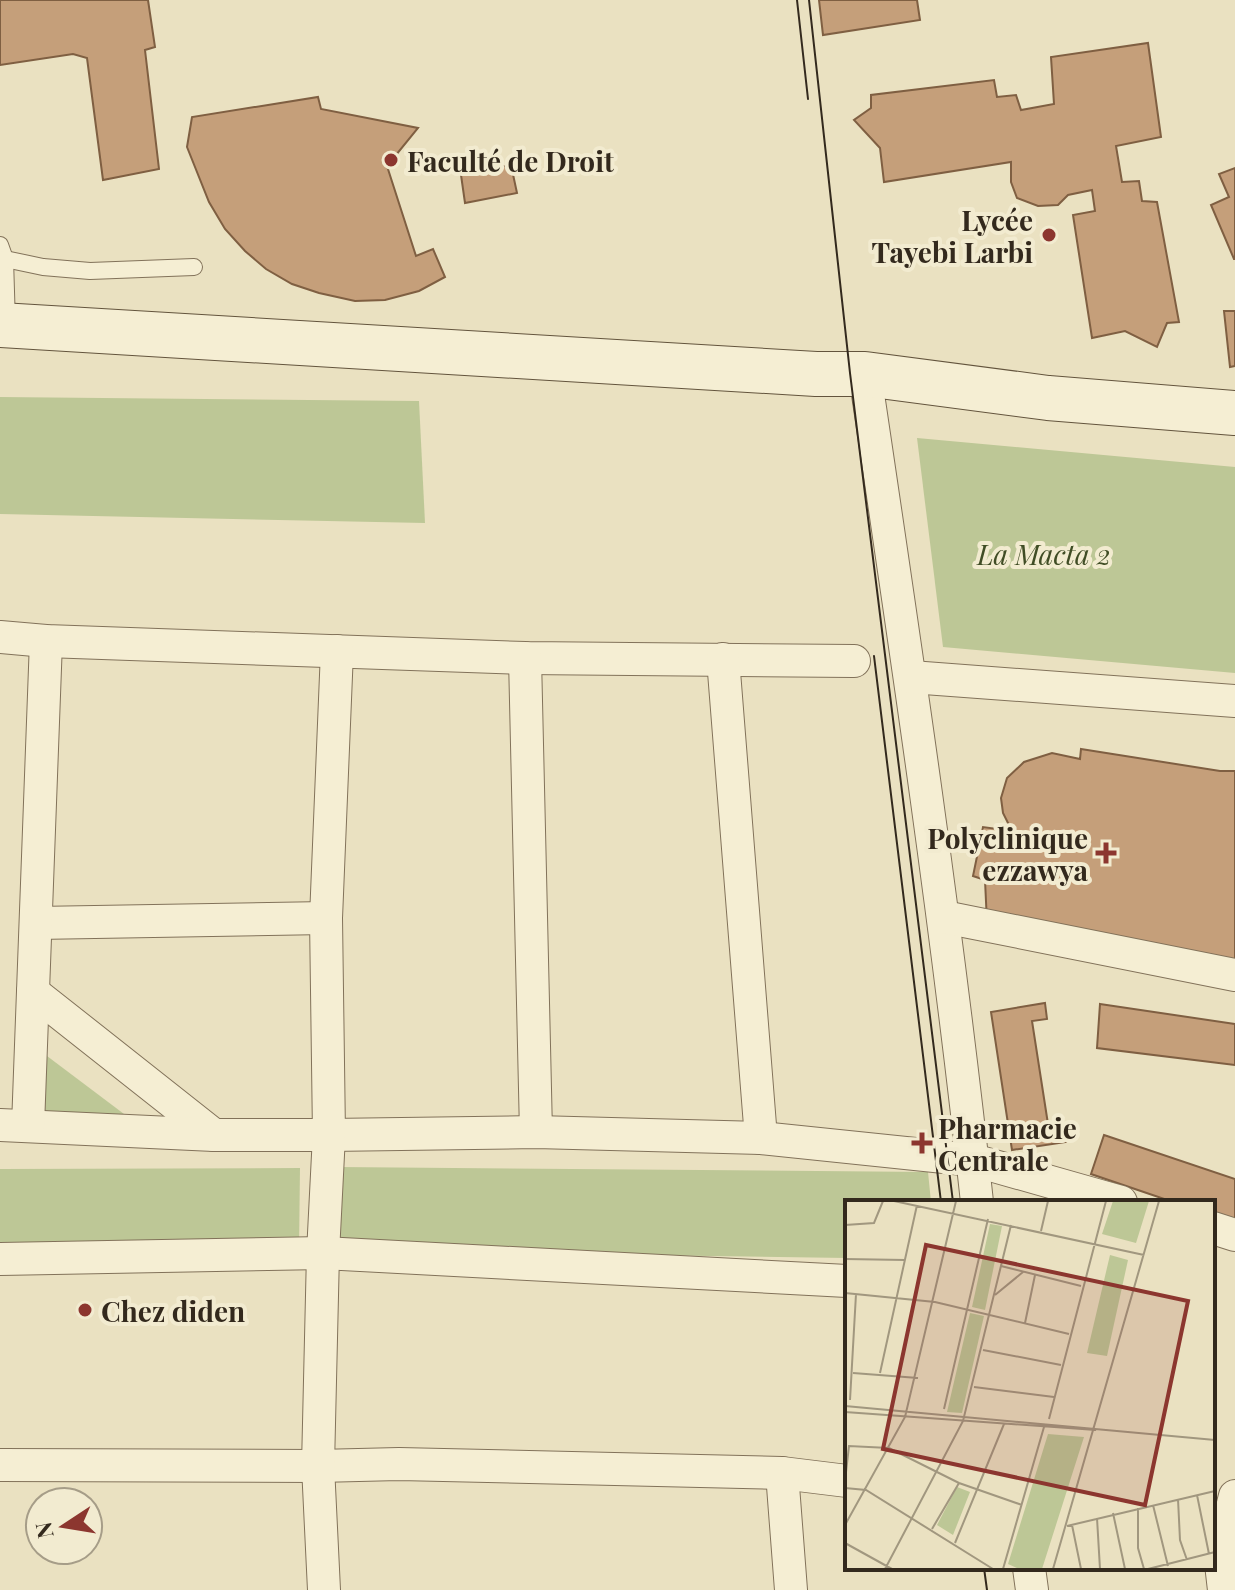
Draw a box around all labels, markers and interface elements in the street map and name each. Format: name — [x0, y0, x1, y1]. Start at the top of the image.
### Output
place label: Faculté de Droit — [407, 142, 614, 179]
marker: Faculté de Droit — [382, 151, 400, 169]
place label: Lycée Tayebi Larbi — [871, 201, 1033, 270]
marker: Lycée Tayebi Larbi — [1040, 226, 1058, 244]
park label: La Macta 2 — [976, 535, 1111, 572]
place label: Polyclinique ezzawya — [927, 819, 1088, 888]
marker: Polyclinique ezzawya — [1095, 842, 1117, 864]
place label: Pharmacie Centrale — [938, 1109, 1077, 1178]
marker: Pharmacie Centrale — [913, 1134, 931, 1152]
inset map — [845, 1200, 1215, 1570]
place label: Chez diden — [101, 1292, 245, 1329]
marker: Chez diden — [76, 1301, 94, 1319]
north arrow — [24, 1486, 104, 1566]
text: N — [27, 1519, 60, 1541]

